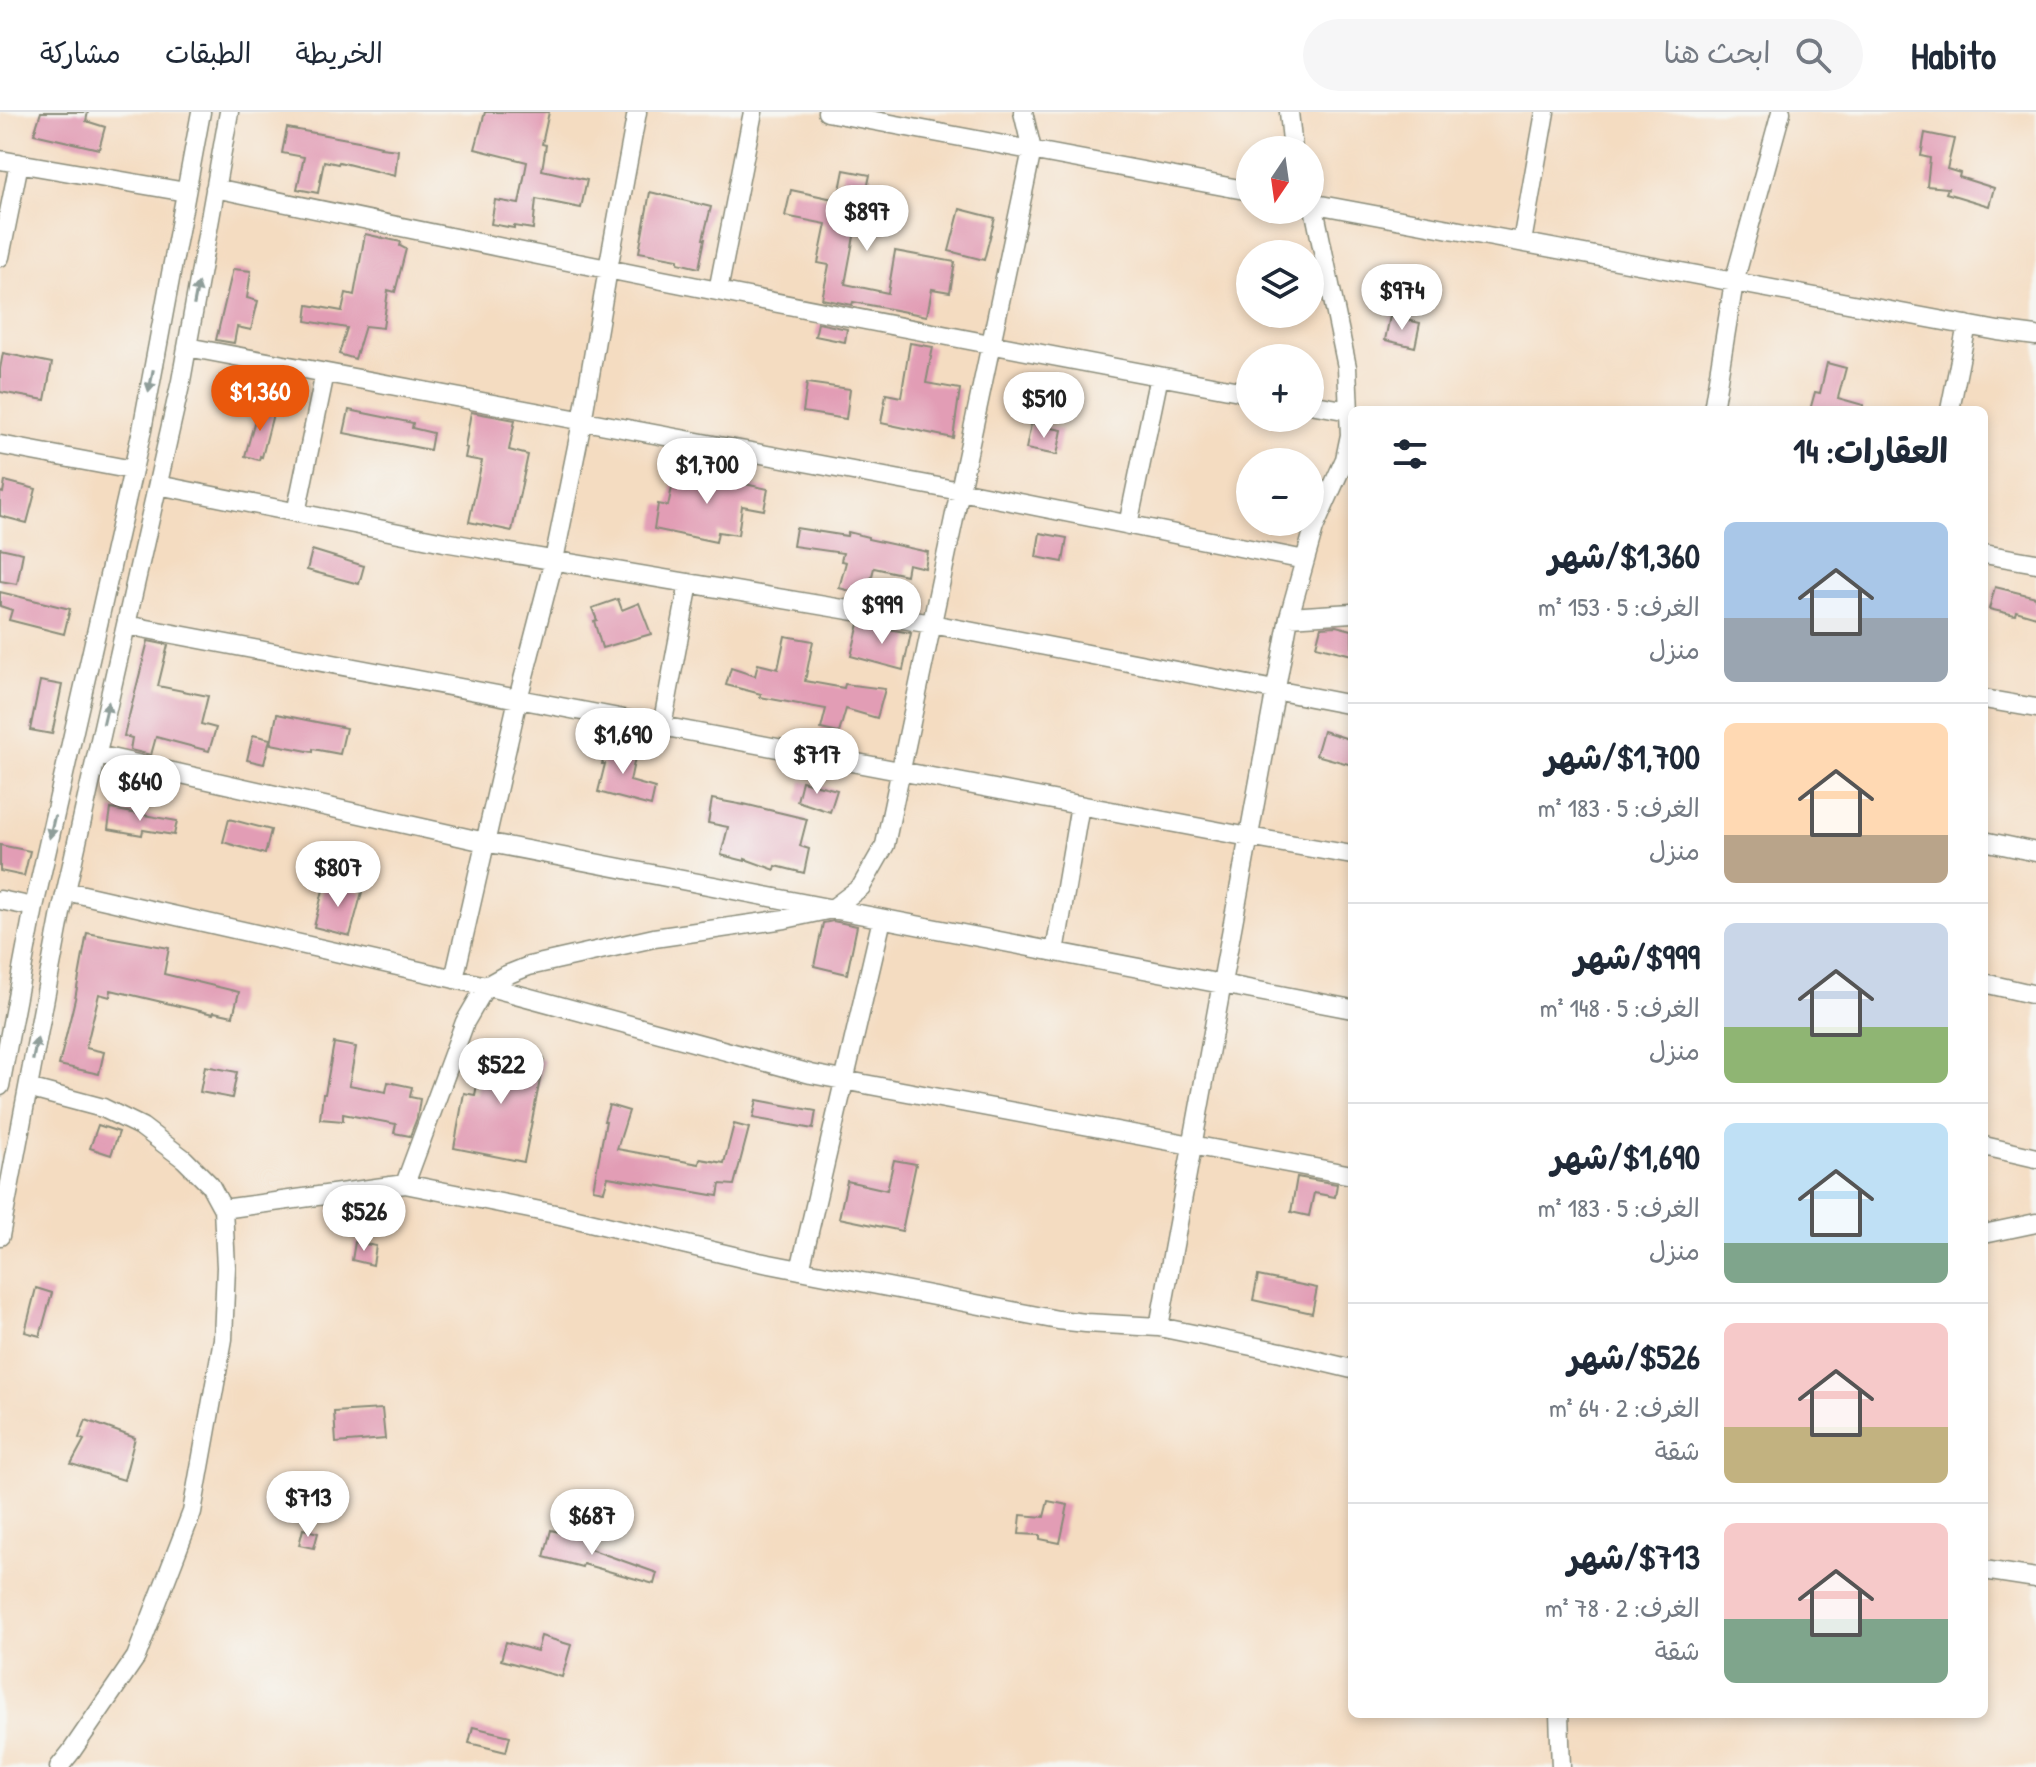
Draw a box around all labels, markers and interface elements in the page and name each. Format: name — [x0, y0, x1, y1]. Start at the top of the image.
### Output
search box — [1303, 19, 1863, 91]
text: Habito — [1911, 29, 1996, 81]
text: ابحث هنا — [1664, 32, 1771, 72]
icon: search — [1791, 33, 1835, 77]
text: مشاركة — [40, 34, 121, 72]
text: الطبقات — [165, 34, 251, 72]
text: الخريطة — [295, 34, 383, 72]
north arrow — [1236, 136, 1324, 224]
map controls — [1236, 136, 1324, 536]
pin: $897 — [820, 185, 914, 253]
text: $897 — [844, 193, 890, 228]
button: layers — [1236, 240, 1324, 328]
pin: $974 — [1355, 264, 1449, 332]
text: $974 — [1379, 272, 1425, 307]
one-way arrow — [190, 281, 202, 306]
button: + — [1236, 344, 1324, 432]
pin: $1,360 — [195, 365, 325, 433]
one-way arrow — [144, 369, 157, 394]
pin: $510 — [997, 372, 1091, 440]
text: $1,360 — [229, 373, 291, 408]
text: $510 — [1021, 380, 1067, 415]
text: العقارات: 14 — [1793, 428, 1948, 474]
icon: filters — [1388, 432, 1432, 476]
pin: $1,700 — [642, 438, 772, 506]
text: $1,700 — [675, 446, 739, 481]
button: − — [1236, 448, 1324, 536]
text: $1,360/شهر — [1549, 533, 1700, 579]
icon: home — [1788, 554, 1884, 650]
pin: $999 — [835, 578, 929, 646]
text: $999 — [861, 586, 903, 621]
text: الغرف: 5 · 153 m² — [1538, 589, 1700, 624]
text: منزل — [1649, 632, 1700, 667]
one-way arrow — [101, 700, 113, 725]
pin: $1,690 — [558, 708, 688, 776]
text: $1,690 — [593, 716, 653, 751]
pin: $717 — [770, 728, 864, 796]
text: $1,700/شهر — [1545, 734, 1700, 780]
text: $717 — [793, 736, 841, 771]
pin: $640 — [93, 755, 187, 823]
icon: home — [1788, 755, 1884, 851]
text: $640 — [118, 763, 162, 798]
text: الغرف: 5 · 183 m² — [1538, 790, 1700, 825]
one-way arrow — [45, 814, 58, 839]
text: منزل — [1649, 833, 1700, 868]
pin: $807 — [291, 841, 385, 909]
text: $807 — [314, 849, 362, 884]
text: $999/شهر — [1574, 934, 1700, 980]
icon: home — [1788, 955, 1884, 1051]
text: الغرف: 5 · 148 m² — [1540, 990, 1700, 1025]
text: منزل — [1649, 1033, 1700, 1068]
one-way arrow — [30, 1036, 42, 1061]
pin: $522 — [454, 1038, 548, 1106]
text: $522 — [477, 1046, 525, 1081]
text: $1,690/شهر — [1551, 1134, 1700, 1180]
icon: home — [1788, 1155, 1884, 1251]
pin: $526 — [317, 1185, 411, 1253]
text: الغرف: 5 · 183 m² — [1538, 1190, 1700, 1225]
text: $526 — [341, 1193, 387, 1228]
text: منزل — [1649, 1233, 1700, 1268]
text: $526/شهر — [1568, 1334, 1700, 1380]
icon: home — [1788, 1355, 1884, 1451]
text: الغرف: 2 · 64 m² — [1549, 1390, 1700, 1425]
text: شقة — [1655, 1433, 1700, 1468]
pin: $713 — [261, 1471, 355, 1539]
text: $713 — [284, 1479, 332, 1514]
pin: $687 — [545, 1489, 639, 1557]
text: $687 — [568, 1497, 616, 1532]
text: $713/شهر — [1567, 1534, 1700, 1580]
icon: home — [1788, 1555, 1884, 1651]
text: الغرف: 2 · 78 m² — [1545, 1590, 1700, 1625]
text: شقة — [1655, 1633, 1700, 1668]

